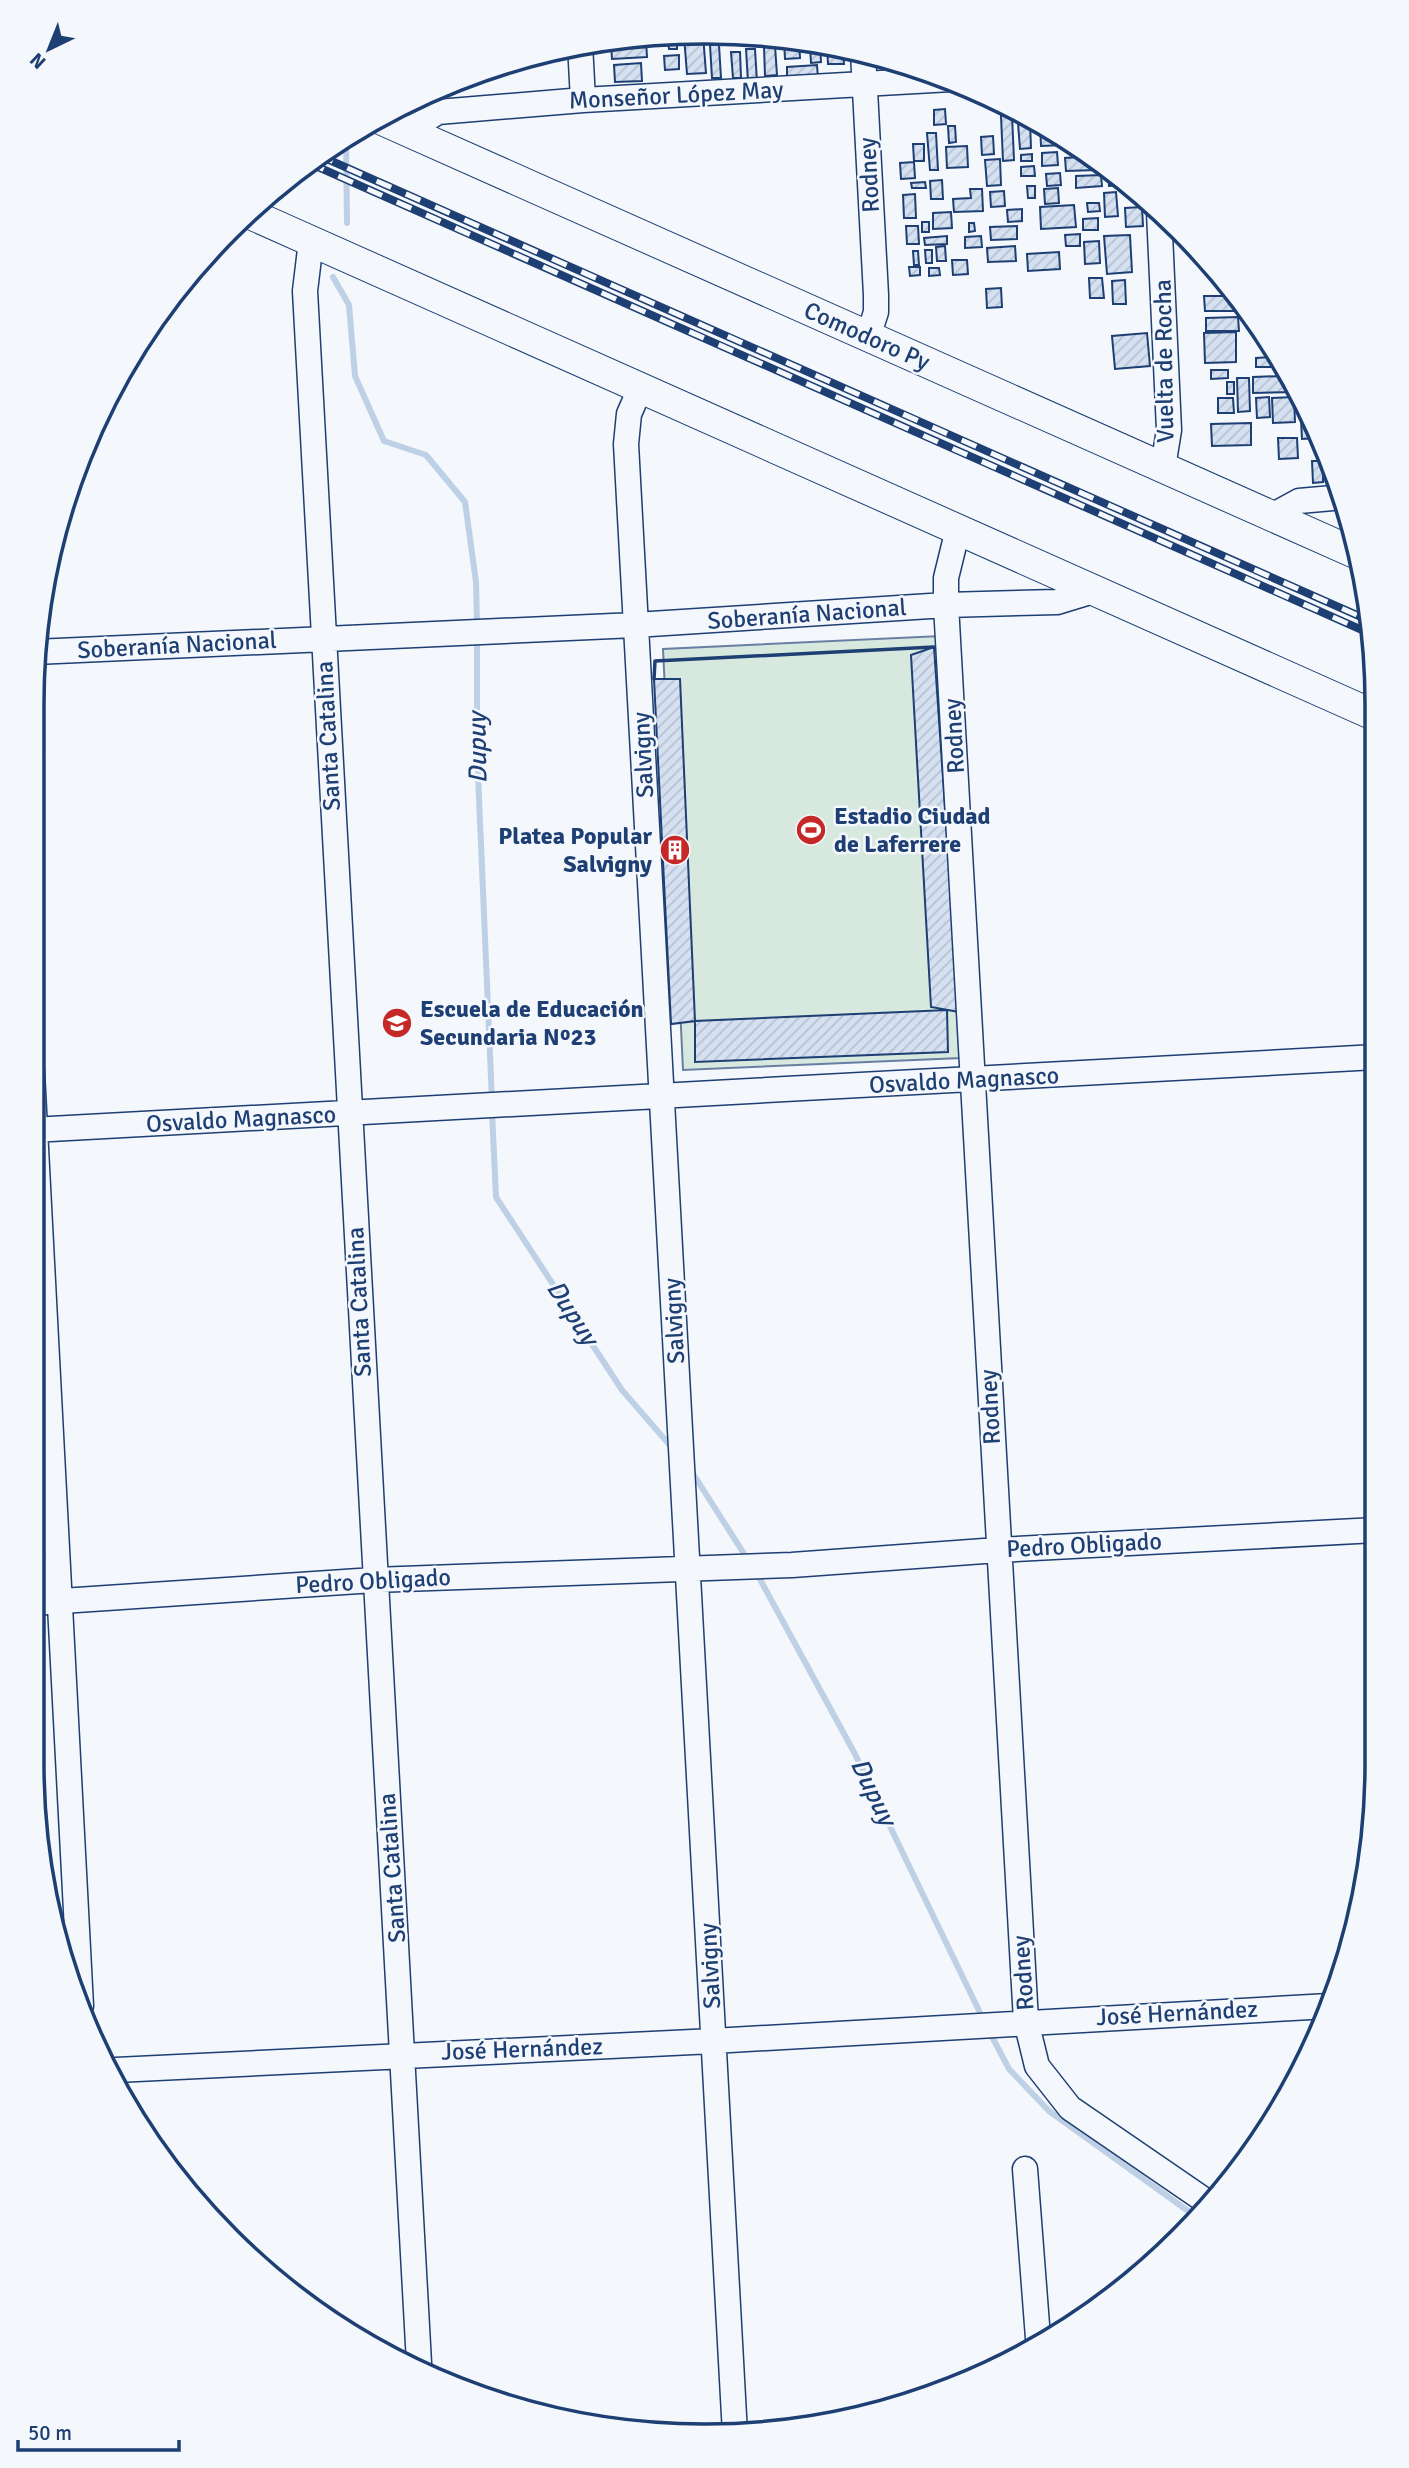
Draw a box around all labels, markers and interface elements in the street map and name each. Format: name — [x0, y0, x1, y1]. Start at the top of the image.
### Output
north arrow — [14, 14, 84, 84]
text: N — [25, 47, 51, 74]
street label: Monseñor López May — [568, 74, 784, 116]
street label: Rodney — [852, 137, 886, 213]
street label: Vuelta de Rocha — [1148, 279, 1180, 443]
street label: Comodoro Py — [799, 295, 935, 377]
street label: Soberanía Nacional — [706, 592, 908, 636]
street label: Soberanía Nacional — [77, 625, 277, 665]
street label: Santa Catalina — [309, 660, 347, 812]
street label: Rodney — [937, 698, 971, 774]
water label: Dupuy — [461, 709, 495, 784]
street label: Salvigny — [626, 711, 660, 799]
place label: Estadio Ciudad de Laferrere — [834, 801, 991, 859]
sports icon: Estadio Ciudad de Laferrere — [794, 813, 828, 847]
place label: Platea Popular Salvigny — [498, 821, 652, 879]
building icon: Platea Popular Salvigny — [658, 833, 692, 867]
place label: Escuela de Educación Secundaria Nº23 — [420, 994, 644, 1052]
school or university icon: Escuela de Educación Secundaria Nº23 — [380, 1006, 414, 1040]
street label: Osvaldo Magnasco — [868, 1060, 1060, 1100]
street label: Osvaldo Magnasco — [145, 1099, 337, 1139]
street label: Santa Catalina — [340, 1226, 378, 1378]
water label: Dupuy — [539, 1274, 606, 1354]
street label: Salvigny — [657, 1277, 691, 1365]
street label: Rodney — [973, 1369, 1007, 1445]
street label: Pedro Obligado — [1005, 1526, 1163, 1564]
street label: Pedro Obligado — [294, 1562, 452, 1600]
water label: Dupuy — [843, 1753, 904, 1834]
street label: Santa Catalina — [372, 1792, 412, 1944]
street label: Salvigny — [693, 1922, 727, 2010]
street label: Rodney — [1005, 1934, 1041, 2012]
street label: José Hernández — [1095, 1994, 1259, 2032]
street label: José Hernández — [441, 2031, 603, 2067]
scale bar — [18, 2408, 178, 2452]
text: 50 m — [28, 2420, 72, 2446]

